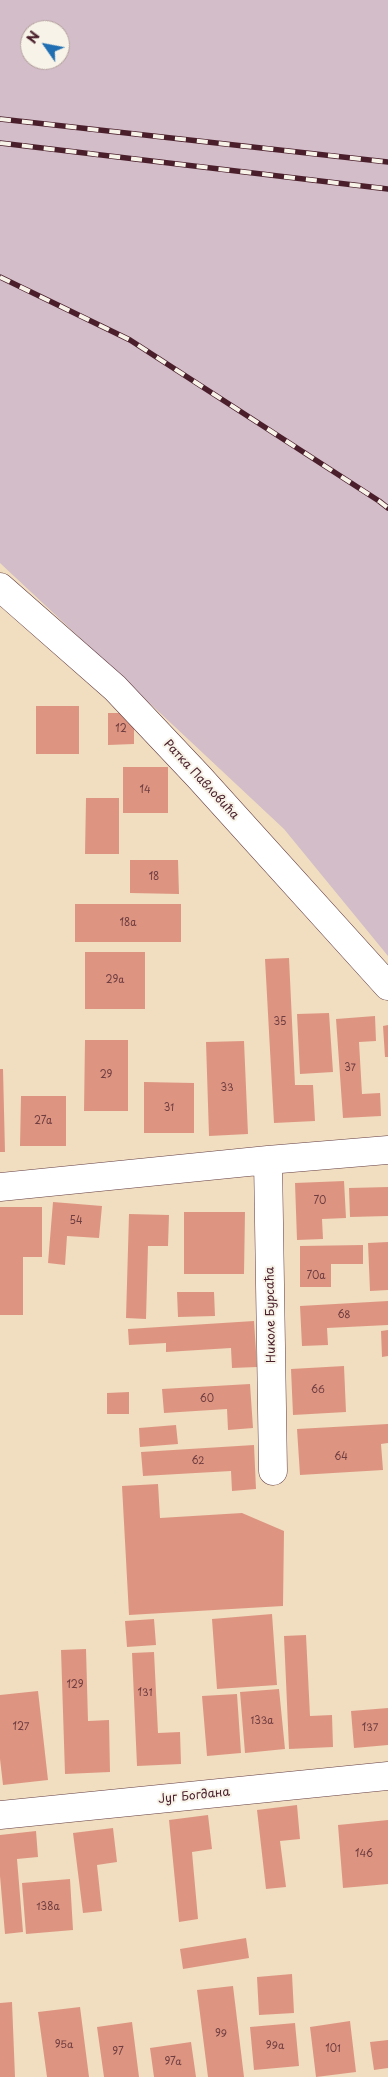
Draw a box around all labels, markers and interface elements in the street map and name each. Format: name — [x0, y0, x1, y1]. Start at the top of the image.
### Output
north arrow — [20, 20, 70, 70]
text: N — [21, 27, 45, 47]
house number: 12 — [115, 723, 127, 735]
street label: Ратка Павловића — [160, 737, 242, 823]
house number: 14 — [139, 784, 151, 796]
house number: 18 — [149, 871, 159, 883]
house number: 18a — [120, 917, 136, 929]
house number: 29a — [106, 974, 124, 986]
house number: 35 — [274, 1016, 286, 1028]
house number: 37 — [344, 1062, 356, 1074]
house number: 29 — [100, 1069, 112, 1081]
house number: 33 — [220, 1082, 234, 1094]
house number: 31 — [164, 1102, 174, 1114]
house number: 27a — [34, 1115, 52, 1127]
house number: 70 — [314, 1195, 326, 1207]
house number: 54 — [69, 1215, 83, 1227]
street label: Николе Бурсаћа — [263, 1267, 279, 1363]
house number: 70a — [307, 1270, 325, 1282]
house number: 68 — [337, 1309, 351, 1321]
house number: 66 — [311, 1384, 325, 1396]
house number: 60 — [200, 1393, 214, 1405]
house number: 64 — [334, 1451, 348, 1463]
house number: 62 — [191, 1455, 205, 1467]
house number: 129 — [66, 1679, 84, 1691]
house number: 131 — [138, 1687, 152, 1699]
house number: 133a — [250, 1715, 274, 1727]
house number: 127 — [13, 1721, 29, 1733]
house number: 137 — [362, 1722, 378, 1734]
street label: Југ Богдана — [157, 1785, 231, 1807]
house number: 146 — [355, 1848, 373, 1860]
house number: 138a — [36, 1901, 60, 1913]
house number: 99 — [215, 2028, 227, 2040]
house number: 95a — [55, 2039, 73, 2051]
house number: 99a — [266, 2040, 284, 2052]
house number: 101 — [325, 2043, 341, 2055]
house number: 97 — [112, 2046, 124, 2058]
house number: 97a — [164, 2056, 182, 2068]

